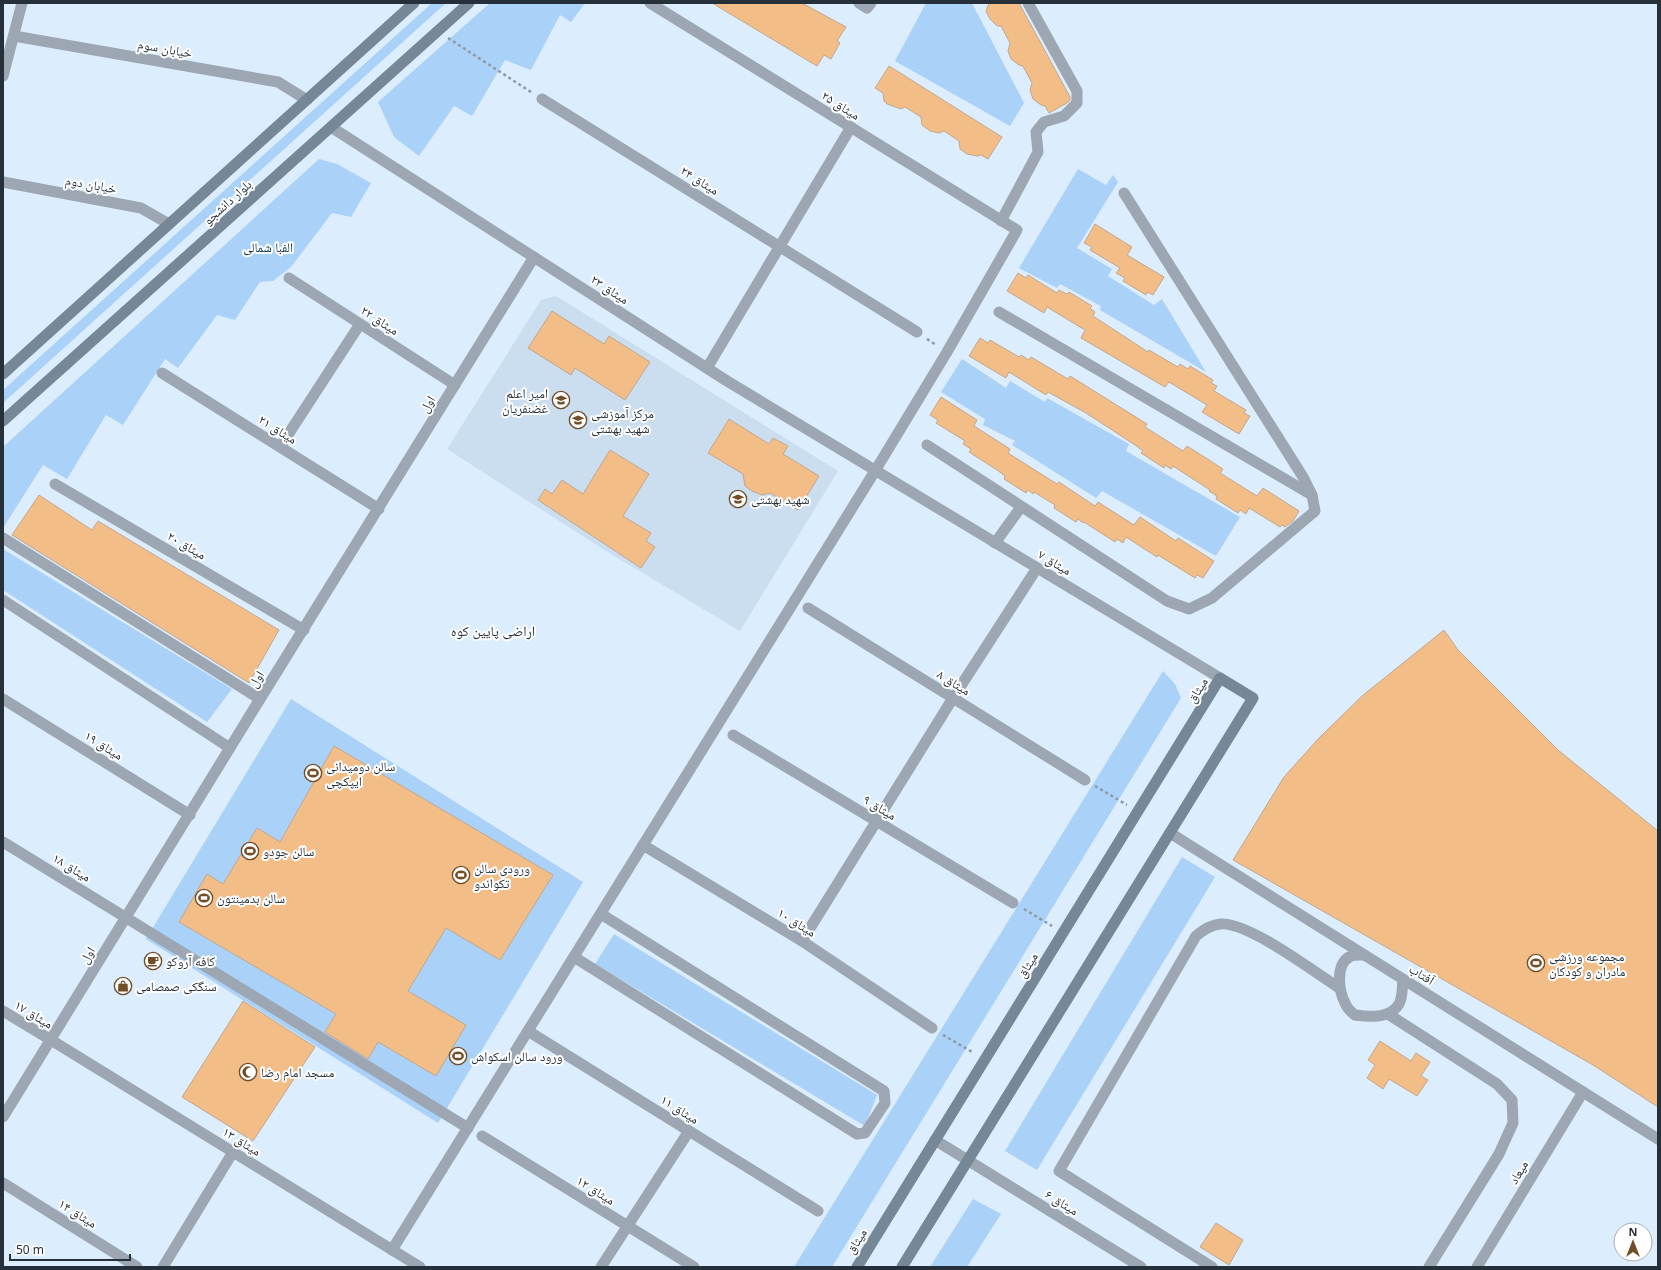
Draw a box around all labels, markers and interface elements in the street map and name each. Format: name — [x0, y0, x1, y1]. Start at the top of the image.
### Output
street label: خیابان سوم — [136, 34, 194, 62]
street label: میثاق ۲۵ — [818, 86, 864, 124]
street label: میثاق ۲۴ — [677, 161, 723, 199]
street label: خیابان دوم — [64, 171, 118, 197]
street label: بلوار دانشجو — [199, 175, 255, 229]
park label: الفبا شمالی — [243, 238, 293, 256]
street label: میثاق ۲۳ — [587, 270, 633, 308]
street label: میثاق ۲۲ — [357, 301, 403, 339]
place label: امیر اعلم غضنفریان — [502, 384, 548, 417]
school or university icon: امیر اعلم غضنفریان — [551, 390, 571, 410]
street label: اول — [415, 392, 439, 416]
place label: مرکز آموزشی شهید بهشتی — [591, 404, 654, 437]
street label: میثاق ۲۱ — [255, 410, 301, 448]
school or university icon: مرکز آموزشی شهید بهشتی — [568, 410, 588, 430]
school or university icon: شهید بهشتی — [728, 489, 748, 509]
place label: شهید بهشتی — [751, 490, 810, 508]
street label: میثاق ۲۰ — [164, 527, 210, 563]
street label: میثاق ۷ — [1035, 545, 1075, 579]
district label: اراضی پایین کوه — [451, 621, 535, 640]
street label: میثاق ۸ — [934, 665, 974, 699]
street label: اول — [244, 667, 268, 691]
street label: میثاق — [1182, 674, 1212, 706]
street label: میثاق ۱۹ — [81, 726, 127, 764]
place label: سالن دومیدانی ایپکچی — [326, 757, 395, 790]
sports icon: سالن دومیدانی ایپکچی — [303, 763, 323, 783]
street label: میثاق ۹ — [860, 790, 900, 824]
sports icon: سالن جودو — [240, 841, 260, 861]
place label: سالن جودو — [263, 842, 314, 860]
street label: میثاق ۱۸ — [49, 848, 95, 886]
place label: ورودی سالن تکواندو — [474, 859, 530, 892]
sports icon: ورودی سالن تکواندو — [451, 865, 471, 885]
sports icon: سالن بدمینتون — [194, 888, 214, 908]
place label: سالن بدمینتون — [217, 889, 285, 907]
street label: میثاق ۱۰ — [774, 903, 820, 941]
street label: اول — [75, 943, 99, 967]
place label: مجموعه ورزشی مادران و کودکان — [1549, 947, 1625, 980]
street label: میثاق — [1012, 949, 1042, 981]
cafe icon: کافه آروکو — [143, 951, 163, 971]
place label: کافه آروکو — [166, 952, 216, 970]
sports icon: مجموعه ورزشی مادران و کودکان — [1526, 953, 1546, 973]
street label: آفتاب — [1406, 959, 1439, 989]
shop icon: سنگکی صمصامی — [113, 976, 133, 996]
place label: سنگکی صمصامی — [136, 977, 216, 995]
street label: میثاق ۱۷ — [11, 995, 57, 1033]
sports icon: ورود سالن اسکواش — [448, 1046, 468, 1066]
place label: ورود سالن اسکواش — [471, 1047, 563, 1065]
mosque icon: مسجد امام رضا — [238, 1062, 258, 1082]
place label: مسجد امام رضا — [261, 1063, 334, 1081]
street label: میثاق ۱۱ — [657, 1090, 703, 1128]
street label: میثاق ۱۳ — [219, 1122, 265, 1160]
street label: میعاد — [1504, 1157, 1532, 1187]
street label: میثاق ۱۲ — [573, 1171, 619, 1209]
street label: میثاق ۶ — [1042, 1185, 1082, 1219]
street label: میثاق ۱۴ — [55, 1194, 101, 1232]
north arrow — [1613, 1222, 1653, 1262]
text: N — [1629, 1224, 1637, 1239]
street label: میثاق — [841, 1225, 871, 1257]
scale bar — [10, 1236, 130, 1262]
text: 50 m — [16, 1241, 44, 1258]

